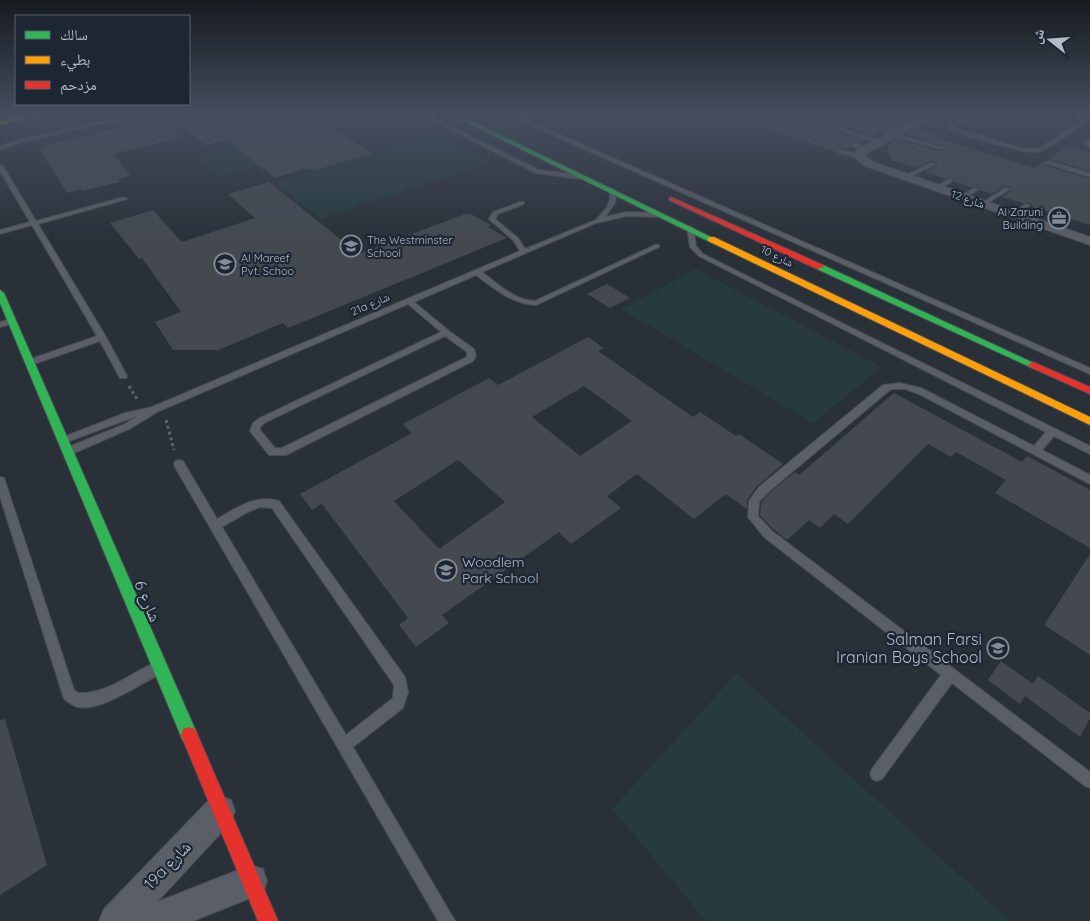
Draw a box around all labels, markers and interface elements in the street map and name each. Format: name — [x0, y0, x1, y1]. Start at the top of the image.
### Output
legend — [15, 15, 190, 105]
north arrow — [1025, 15, 1075, 65]
text: سالك — [60, 25, 88, 44]
text: ش — [1027, 26, 1048, 46]
text: بطيء — [60, 50, 90, 72]
text: مزدحم — [60, 75, 97, 95]
street label: شارع 12 — [950, 187, 986, 211]
place label: Al Zaruni Building — [997, 205, 1043, 232]
office icon: Al Zaruni Building — [1047, 206, 1071, 230]
place label: The Westminster School — [367, 233, 453, 260]
school or university icon: The Westminster School — [339, 234, 363, 258]
street label: شارع 10 — [758, 242, 796, 270]
place label: Al Mareef Pvt. Schoo — [241, 251, 295, 278]
school or university icon: Al Mareef Pvt. Schoo — [213, 252, 237, 276]
street label: 21a شارع — [349, 290, 391, 318]
place label: Woodlem Park School — [462, 553, 539, 587]
school or university icon: Woodlem Park School — [434, 558, 458, 582]
street label: شارع 6 — [129, 577, 166, 625]
place label: Salman Farsi Iranian Boys School — [836, 629, 982, 667]
school or university icon: Salman Farsi Iranian Boys School — [986, 636, 1010, 660]
street label: 19a شارع — [139, 837, 196, 894]

